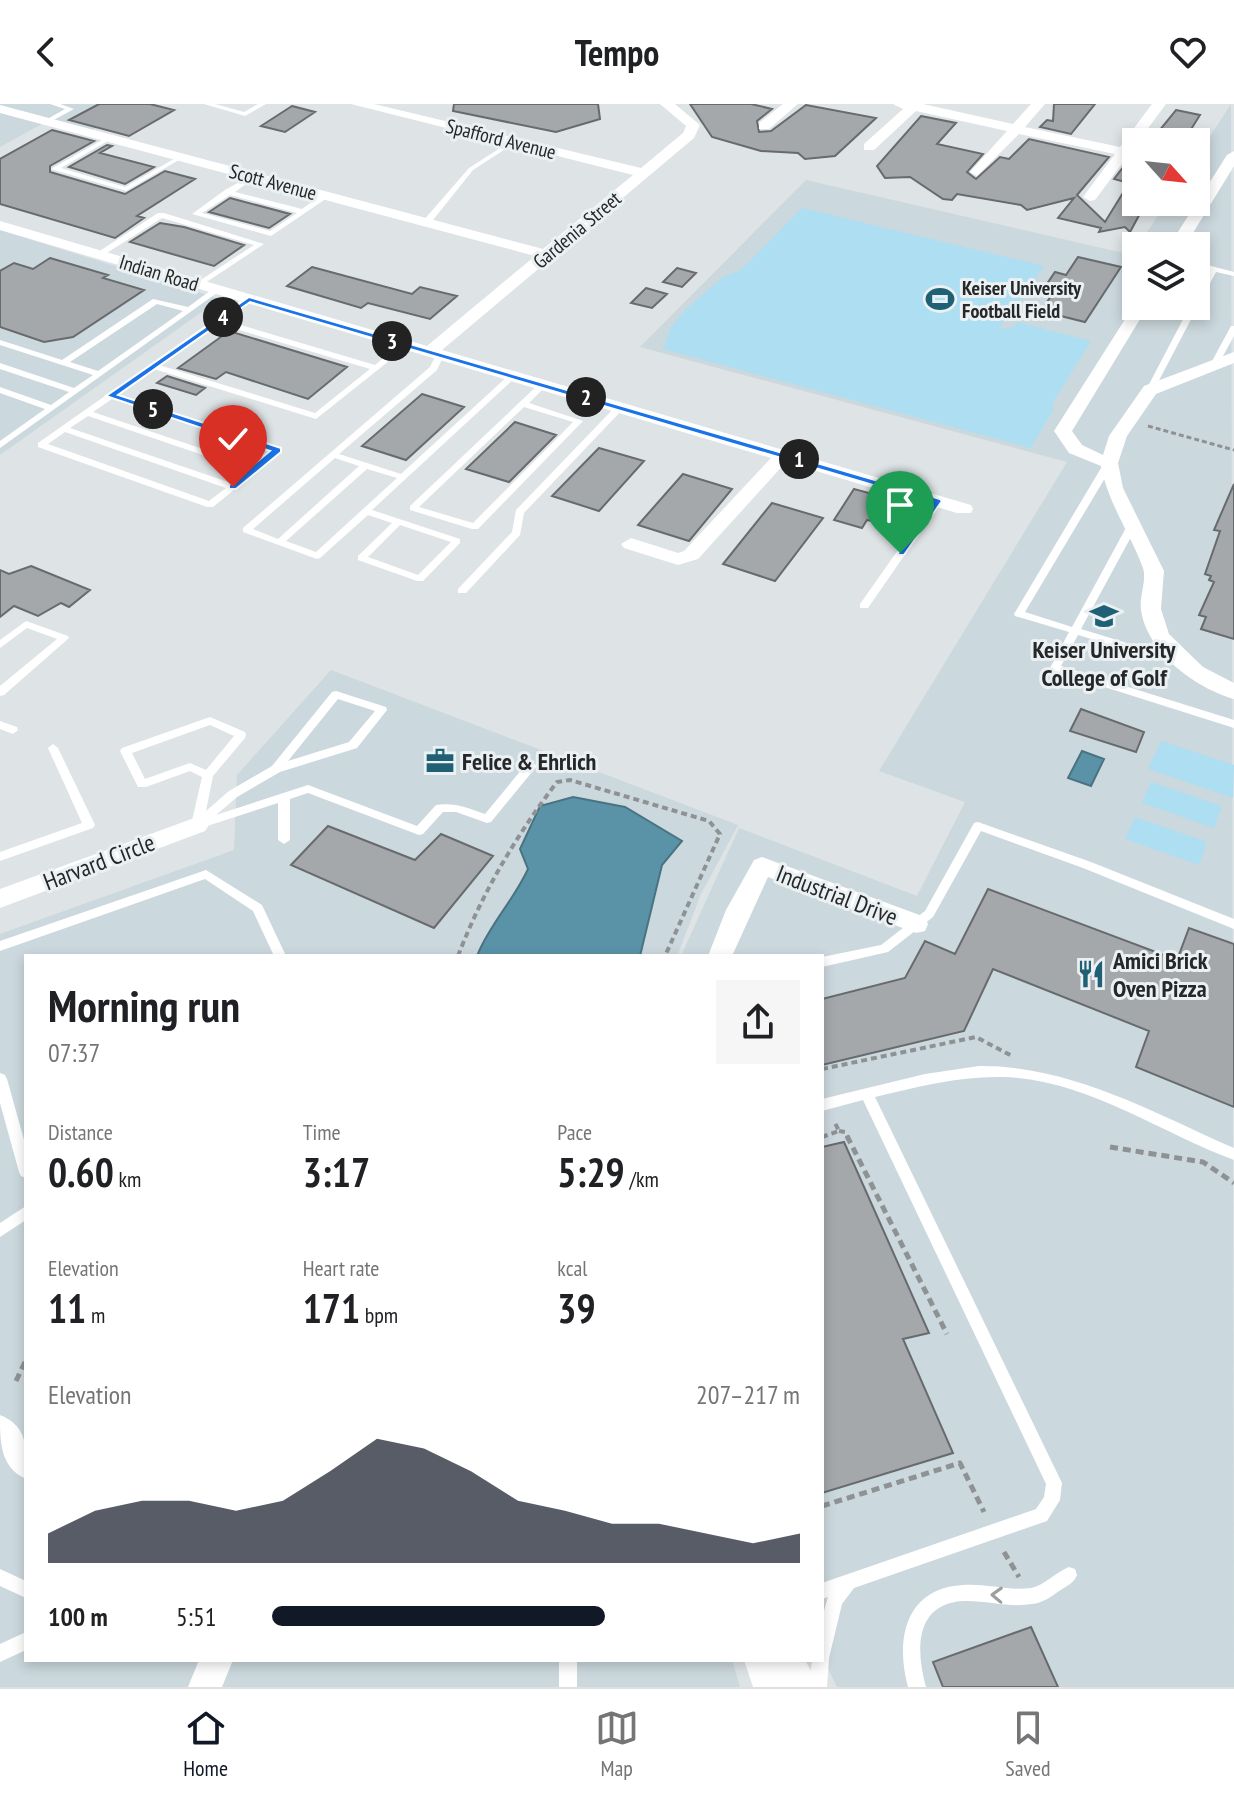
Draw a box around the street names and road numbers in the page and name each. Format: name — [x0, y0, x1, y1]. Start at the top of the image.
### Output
street label: Spafford Avenue — [443, 113, 559, 165]
street label: Scott Avenue — [227, 158, 319, 206]
street label: Gardenia Street — [528, 185, 627, 274]
street label: Indian Road — [116, 249, 202, 297]
street label: Harvard Circle — [39, 827, 159, 897]
street label: Industrial Drive — [772, 858, 902, 932]

